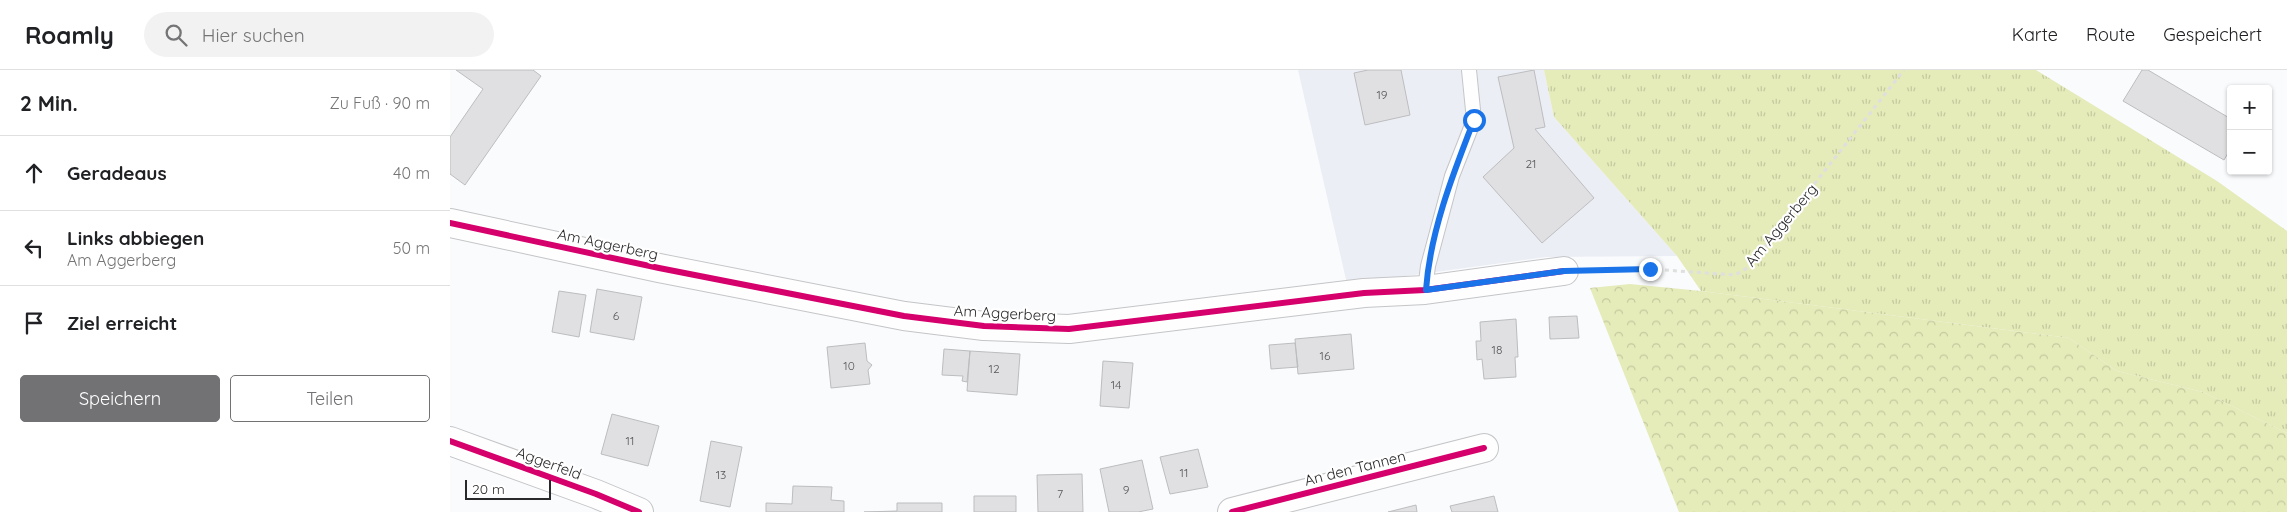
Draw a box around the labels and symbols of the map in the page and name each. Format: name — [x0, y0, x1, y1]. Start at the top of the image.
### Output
house number: 19 — [1376, 87, 1388, 102]
route start — [1463, 109, 1486, 132]
house number: 21 — [1525, 156, 1537, 171]
street label: Am Aggerberg — [1741, 180, 1821, 270]
street label: Am Aggerberg — [556, 224, 660, 264]
route end — [1639, 258, 1662, 281]
street label: Am Aggerberg — [953, 301, 1057, 325]
house number: 6 — [613, 308, 620, 323]
house number: 18 — [1492, 342, 1502, 357]
house number: 16 — [1320, 348, 1331, 363]
house number: 10 — [843, 358, 855, 373]
house number: 12 — [988, 361, 1000, 376]
house number: 14 — [1111, 377, 1121, 392]
house number: 11 — [626, 433, 634, 448]
street label: Aggerfeld — [514, 442, 584, 484]
street label: An den Tannen — [1302, 446, 1408, 490]
house number: 11 — [1180, 465, 1188, 480]
house number: 13 — [716, 467, 726, 482]
scale bar — [465, 477, 551, 500]
house number: 9 — [1123, 482, 1130, 497]
house number: 7 — [1057, 486, 1063, 501]

